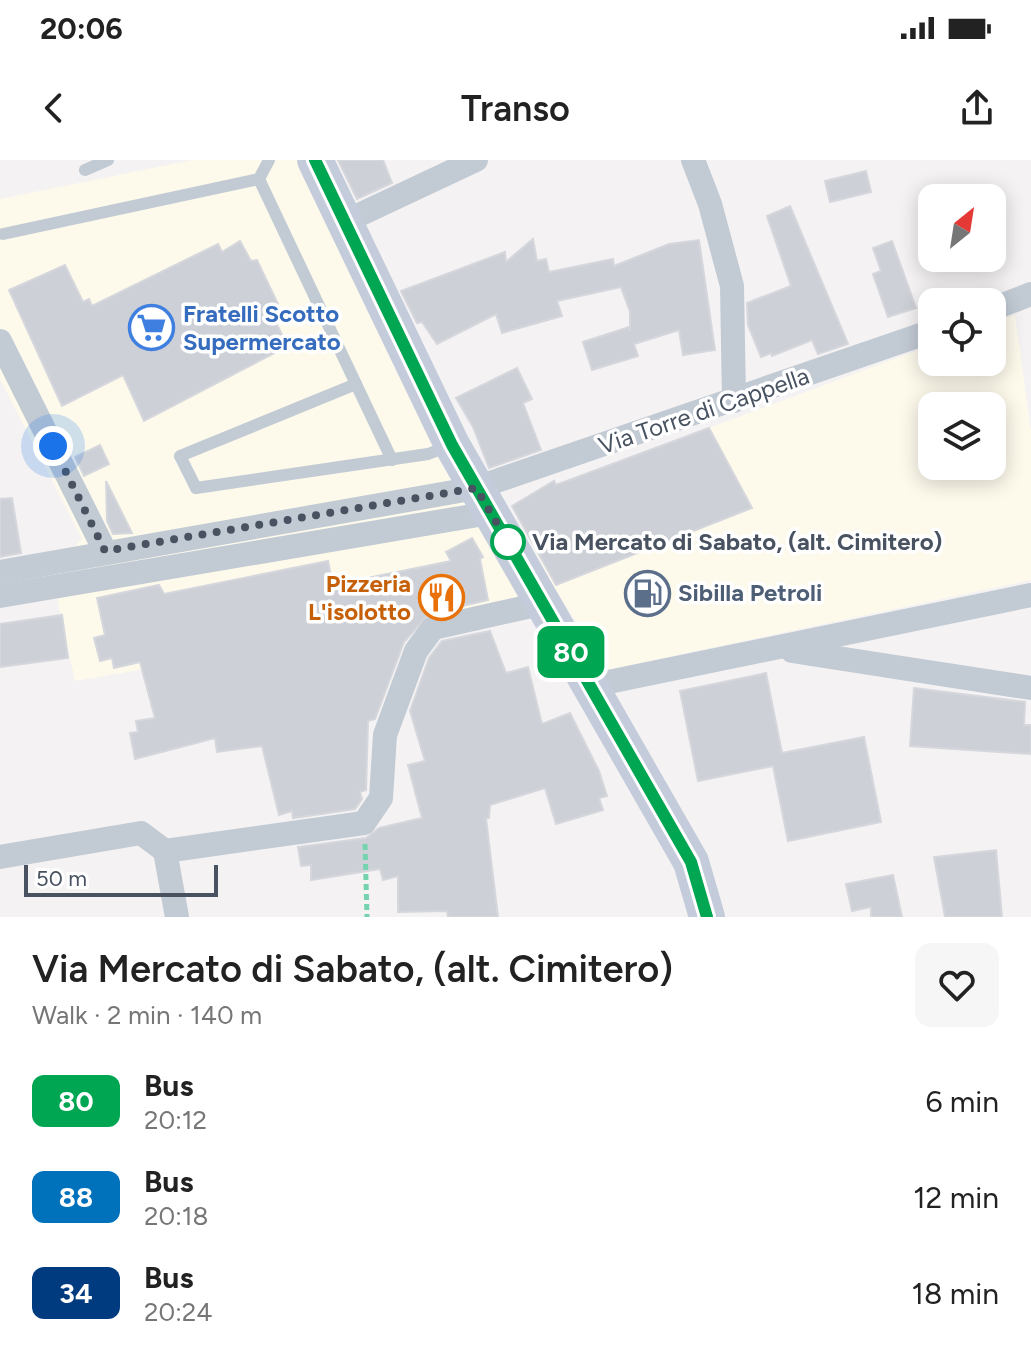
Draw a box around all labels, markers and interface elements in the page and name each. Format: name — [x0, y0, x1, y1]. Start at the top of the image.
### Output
text: 20:06 — [40, 10, 123, 47]
icon: back — [32, 86, 76, 130]
icon: share — [955, 86, 999, 130]
text: Transo — [461, 87, 570, 130]
north arrow — [918, 184, 1006, 272]
map controls — [918, 184, 1006, 480]
button: locate — [918, 288, 1006, 376]
place label: Fratelli Scotto Supermercato — [183, 299, 341, 356]
supermarket icon: Fratelli Scotto Supermercato — [128, 304, 176, 352]
street label: Via Torre di Cappella — [595, 361, 813, 460]
button: layers — [918, 392, 1006, 480]
your location — [33, 426, 73, 466]
marker: Via Mercato di Sabato, (alt. Cimitero) — [491, 525, 525, 559]
place label: Via Mercato di Sabato, (alt. Cimitero) — [532, 527, 943, 556]
place label: Pizzeria L'isolotto — [308, 569, 411, 626]
fuel station icon: Sibilla Petroli — [623, 569, 671, 617]
restaurant icon: Pizzeria L'isolotto — [418, 574, 466, 622]
place label: Sibilla Petroli — [678, 578, 822, 607]
line badge: 80 — [535, 626, 607, 678]
text: 80 — [553, 635, 589, 669]
scale bar — [24, 861, 218, 897]
text: 50 m — [36, 865, 87, 892]
button: heart — [915, 943, 999, 1027]
text: Via Mercato di Sabato, (alt. Cimitero) — [32, 946, 673, 992]
text: Walk · 2 min · 140 m — [32, 999, 262, 1031]
text: Bus — [144, 1067, 193, 1104]
text: 6 min — [925, 1083, 999, 1120]
text: 80 — [58, 1084, 94, 1118]
text: 20:12 — [144, 1104, 207, 1136]
text: Bus — [144, 1163, 193, 1200]
text: 12 min — [913, 1179, 999, 1216]
text: 88 — [59, 1180, 93, 1214]
text: 20:18 — [144, 1200, 208, 1232]
text: Bus — [144, 1259, 193, 1296]
text: 18 min — [912, 1275, 999, 1312]
text: 34 — [59, 1276, 93, 1310]
text: 20:24 — [144, 1296, 212, 1328]

